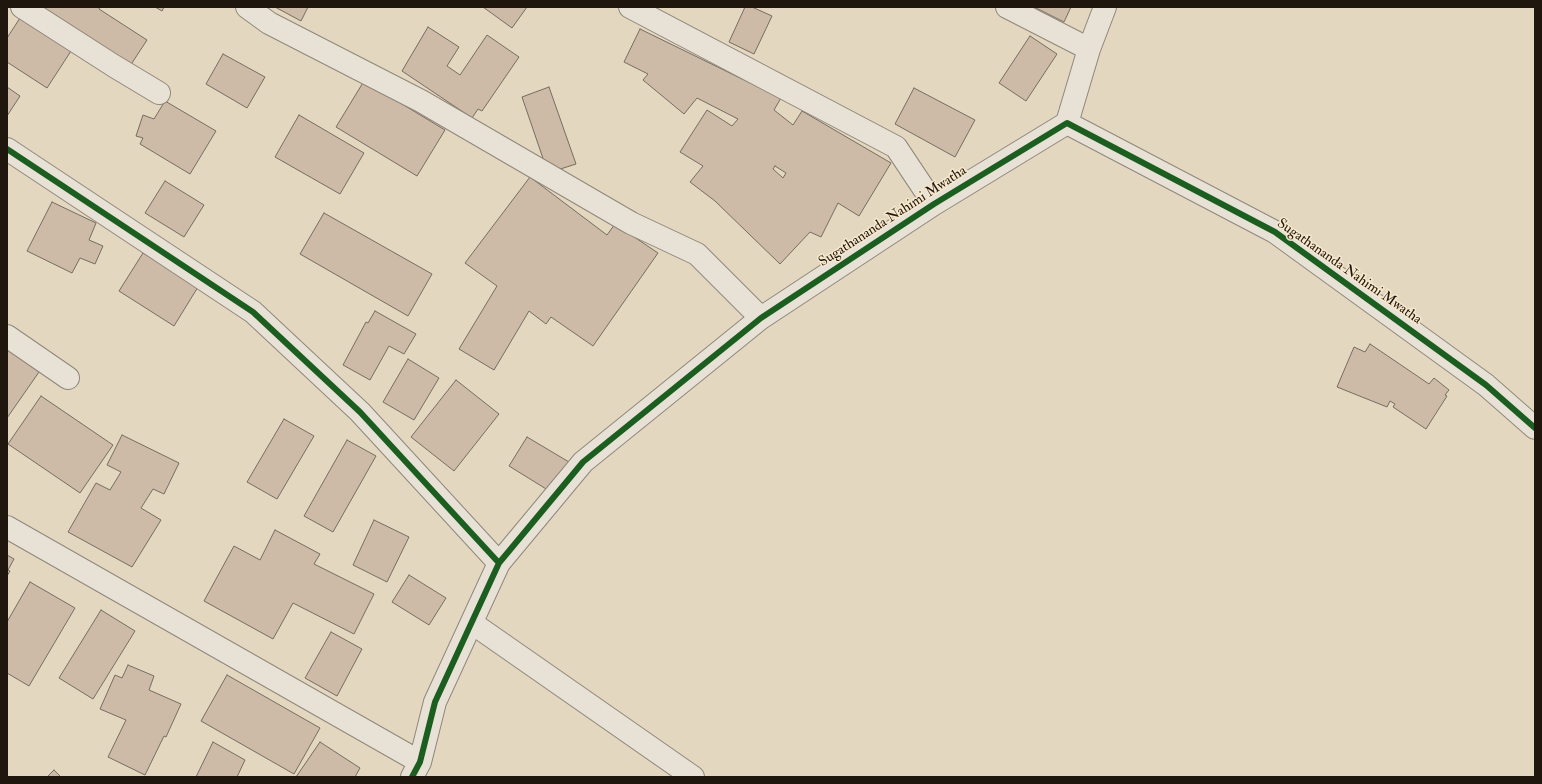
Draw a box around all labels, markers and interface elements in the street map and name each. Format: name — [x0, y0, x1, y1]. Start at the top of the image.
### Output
street label: Sugathananda Nahimi Mwatha — [816, 163, 970, 271]
street label: Sugathananda Nahimi Mwatha — [1273, 216, 1425, 328]

